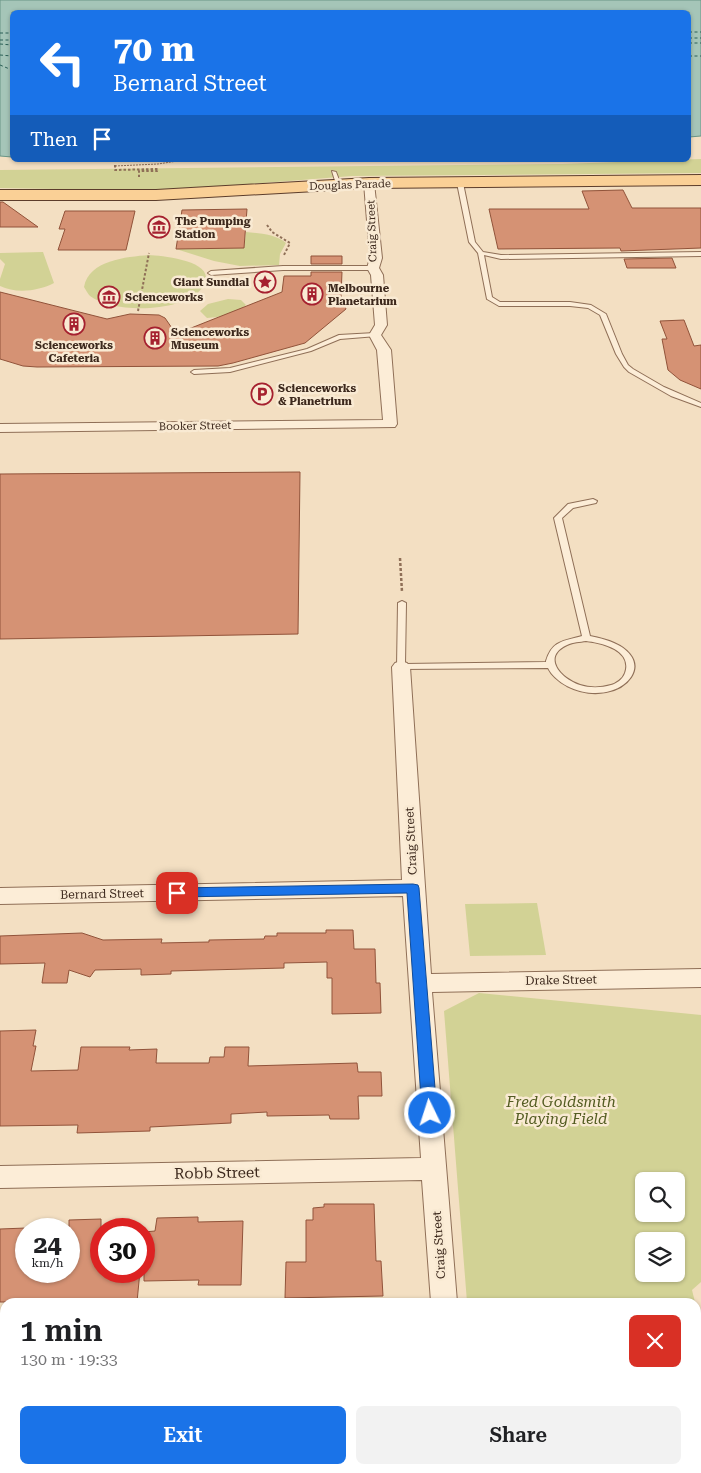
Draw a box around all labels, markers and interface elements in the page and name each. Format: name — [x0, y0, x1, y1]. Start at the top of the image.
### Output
text: 70 m — [113, 29, 195, 70]
icon: left — [30, 30, 95, 95]
text: Bernard Street — [113, 71, 267, 96]
icon: arrive — [88, 125, 116, 153]
text: Then — [30, 128, 78, 151]
street label: Douglas Parade — [309, 177, 391, 193]
street label: Craig Street — [364, 200, 380, 262]
museum icon: The Pumping Station — [147, 215, 171, 239]
place label: The Pumping Station — [175, 215, 251, 241]
place icon: Giant Sundial — [253, 270, 277, 294]
place label: Giant Sundial — [173, 276, 249, 289]
building icon: Melbourne Planetarium — [300, 282, 324, 306]
place label: Melbourne Planetarium — [328, 282, 397, 308]
museum icon: Scienceworks — [97, 285, 121, 309]
place label: Scienceworks — [125, 291, 203, 304]
building icon: Scienceworks Cafeteria — [62, 312, 86, 336]
building icon: Scienceworks Museum — [143, 326, 167, 350]
place label: Scienceworks Museum — [171, 326, 249, 352]
place label: Scienceworks Cafeteria — [35, 339, 113, 365]
parking icon: Scienceworks & Planetrium — [250, 382, 274, 406]
place label: Scienceworks & Planetrium — [278, 382, 356, 408]
street label: Booker Street — [159, 419, 231, 433]
street label: Craig Street — [402, 806, 420, 875]
pin — [156, 872, 198, 914]
icon: arrive — [163, 879, 191, 907]
street label: Bernard Street — [60, 886, 145, 902]
street label: Drake Street — [525, 972, 598, 988]
position arrow — [403, 1086, 455, 1138]
park label: Fred Goldsmith Playing Field — [505, 1093, 616, 1128]
street label: Robb Street — [174, 1163, 260, 1183]
map controls — [635, 1172, 685, 1282]
button: search — [635, 1172, 685, 1222]
street label: Craig Street — [430, 1210, 448, 1279]
speed limit sign: 30 — [90, 1218, 155, 1283]
text: 24 — [33, 1230, 62, 1259]
button: layers — [635, 1232, 685, 1282]
text: km/h — [31, 1256, 64, 1270]
text: 1 min — [20, 1313, 103, 1348]
button: close — [629, 1315, 681, 1367]
text: 130 m · 19:33 — [20, 1350, 118, 1369]
button: Exit — [20, 1406, 346, 1464]
button: Share — [356, 1406, 681, 1464]

